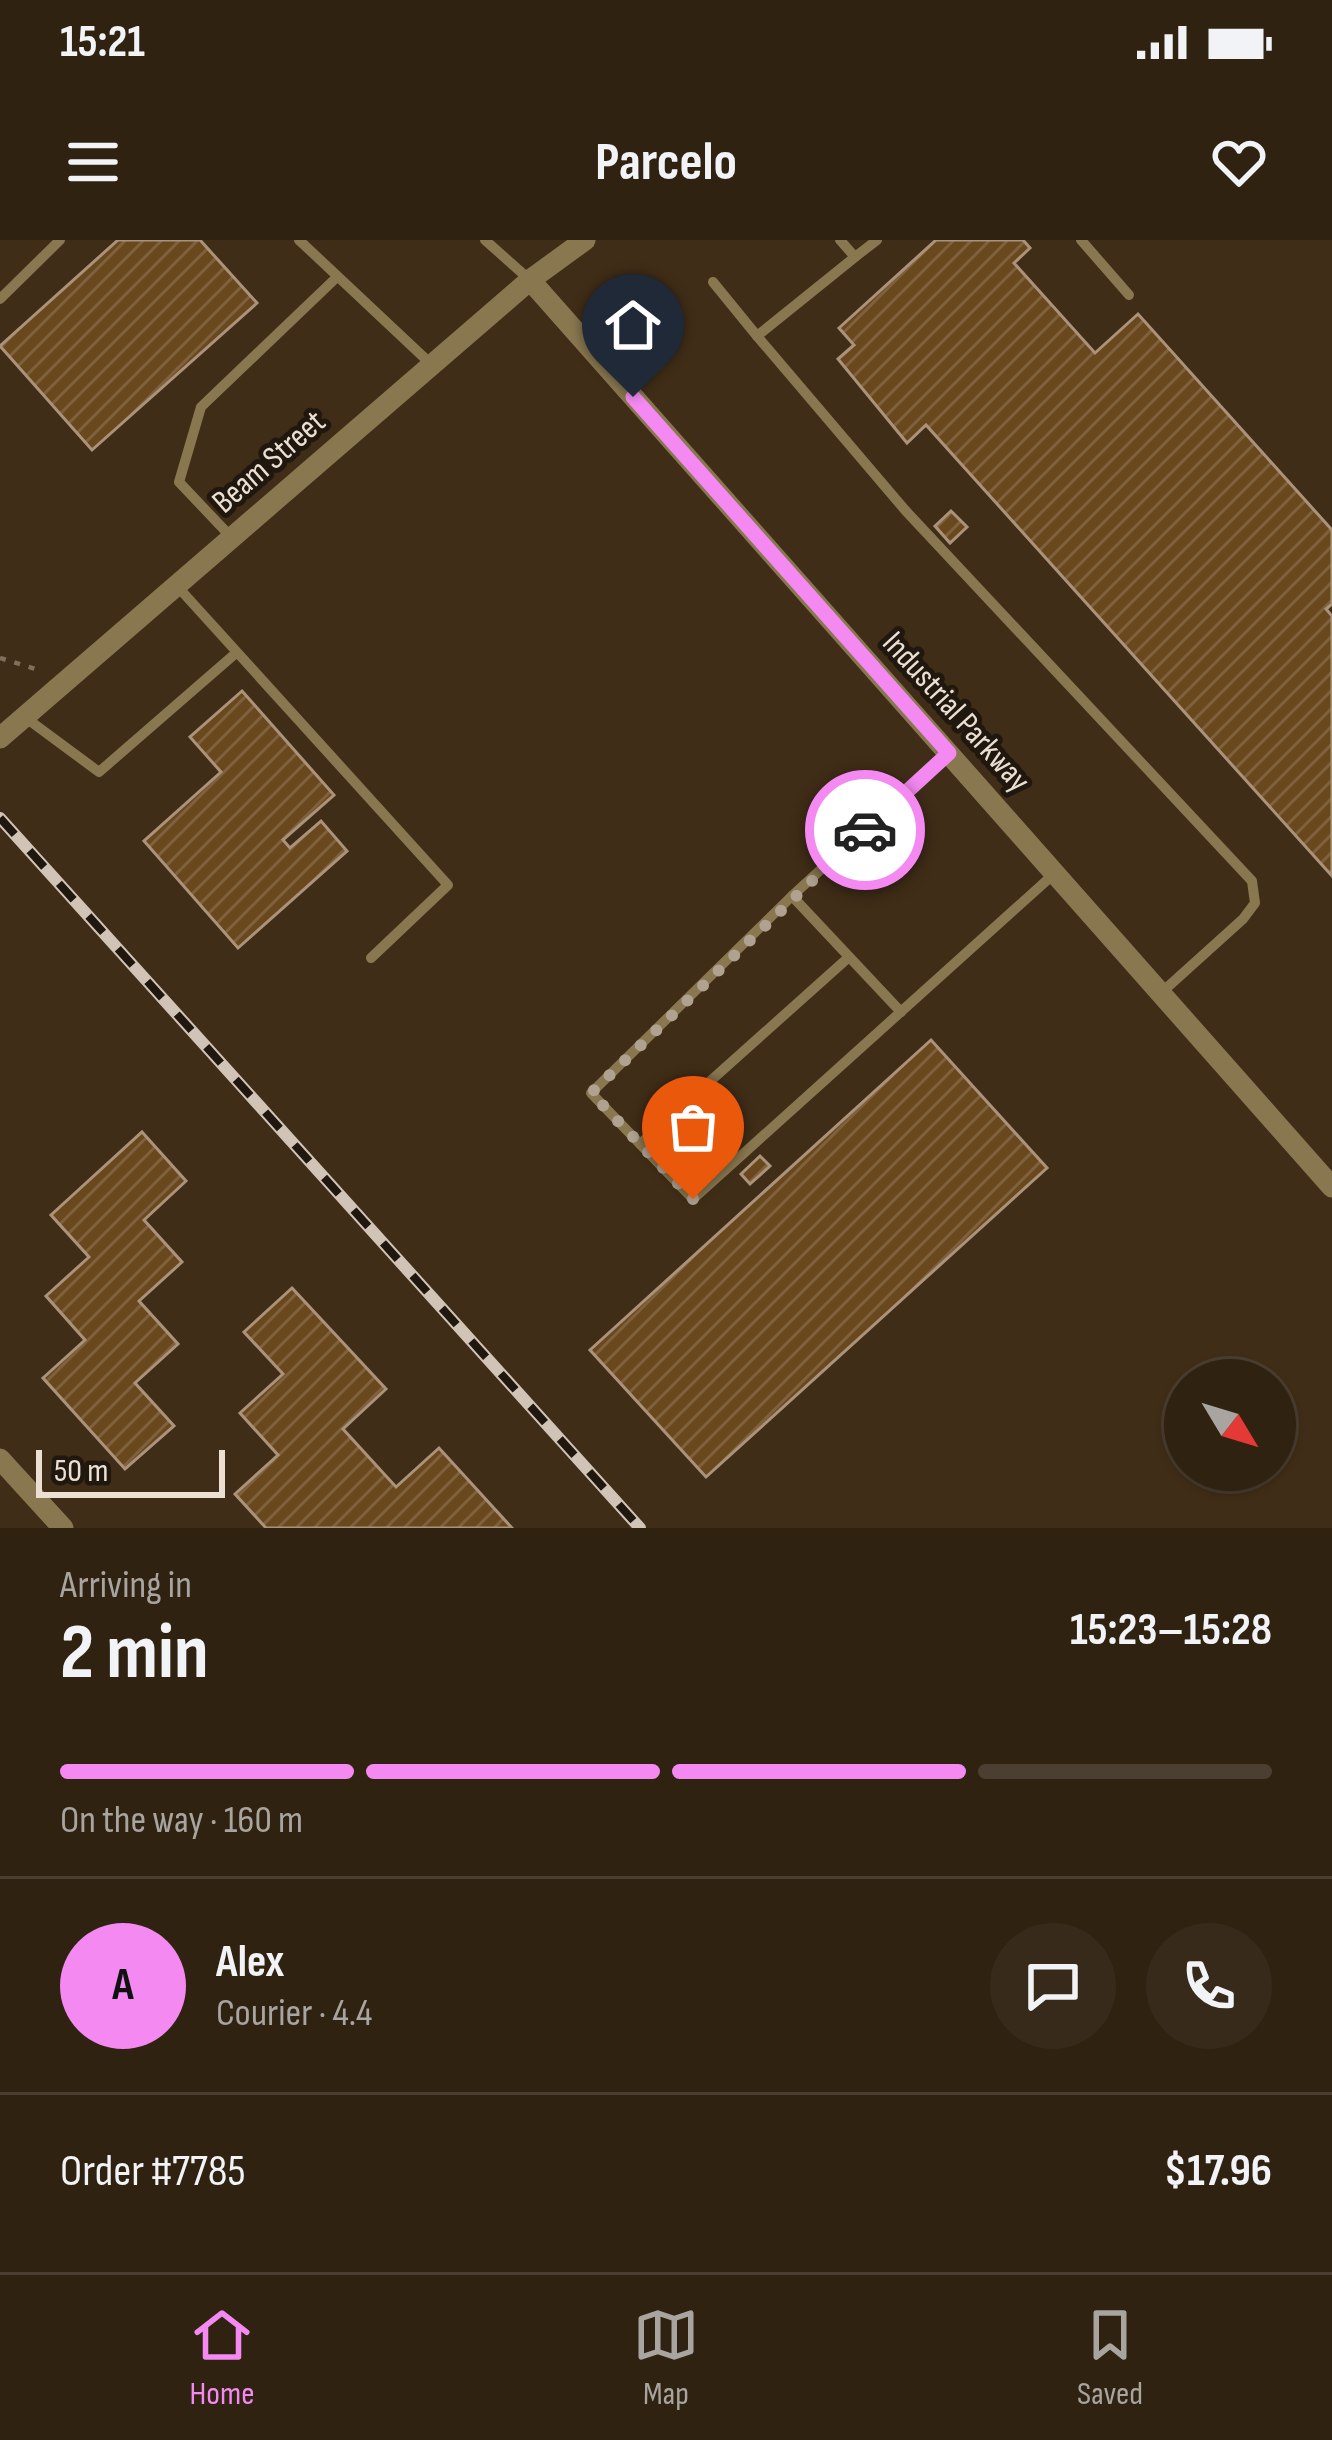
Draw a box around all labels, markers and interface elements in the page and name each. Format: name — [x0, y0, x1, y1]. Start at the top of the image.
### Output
text: 15:21 — [60, 15, 145, 70]
icon: menu — [60, 129, 126, 195]
icon: heart — [1206, 129, 1272, 195]
text: Parcelo — [595, 130, 737, 195]
pin — [582, 274, 684, 397]
icon: home — [600, 292, 666, 358]
street label: Beam Street — [204, 402, 334, 522]
street label: Industrial Parkway — [874, 624, 1038, 800]
courier — [805, 770, 925, 890]
icon: car — [832, 797, 898, 863]
pin — [642, 1076, 744, 1199]
icon: bag — [660, 1094, 726, 1160]
north arrow — [1164, 1359, 1296, 1491]
map controls — [1164, 1359, 1296, 1491]
scale bar — [36, 1444, 225, 1497]
text: 50 m — [54, 1451, 108, 1491]
text: Arriving in — [60, 1562, 192, 1609]
text: 15:23–15:28 — [1070, 1603, 1272, 1658]
text: 2 min — [60, 1607, 209, 1700]
text: On the way · 160 m — [60, 1797, 303, 1844]
button: chat — [990, 1923, 1116, 2049]
button: phone — [1146, 1923, 1272, 2049]
text: Alex — [216, 1935, 284, 1990]
text: A — [112, 1958, 134, 2013]
text: Courier · 4.4 — [216, 1990, 372, 2037]
text: Order #7785 — [60, 2144, 245, 2199]
text: $17.96 — [1164, 2144, 1272, 2199]
tab: Home — [189, 2302, 255, 2414]
tab: Map — [633, 2302, 699, 2414]
tab: Saved — [1077, 2302, 1143, 2414]

